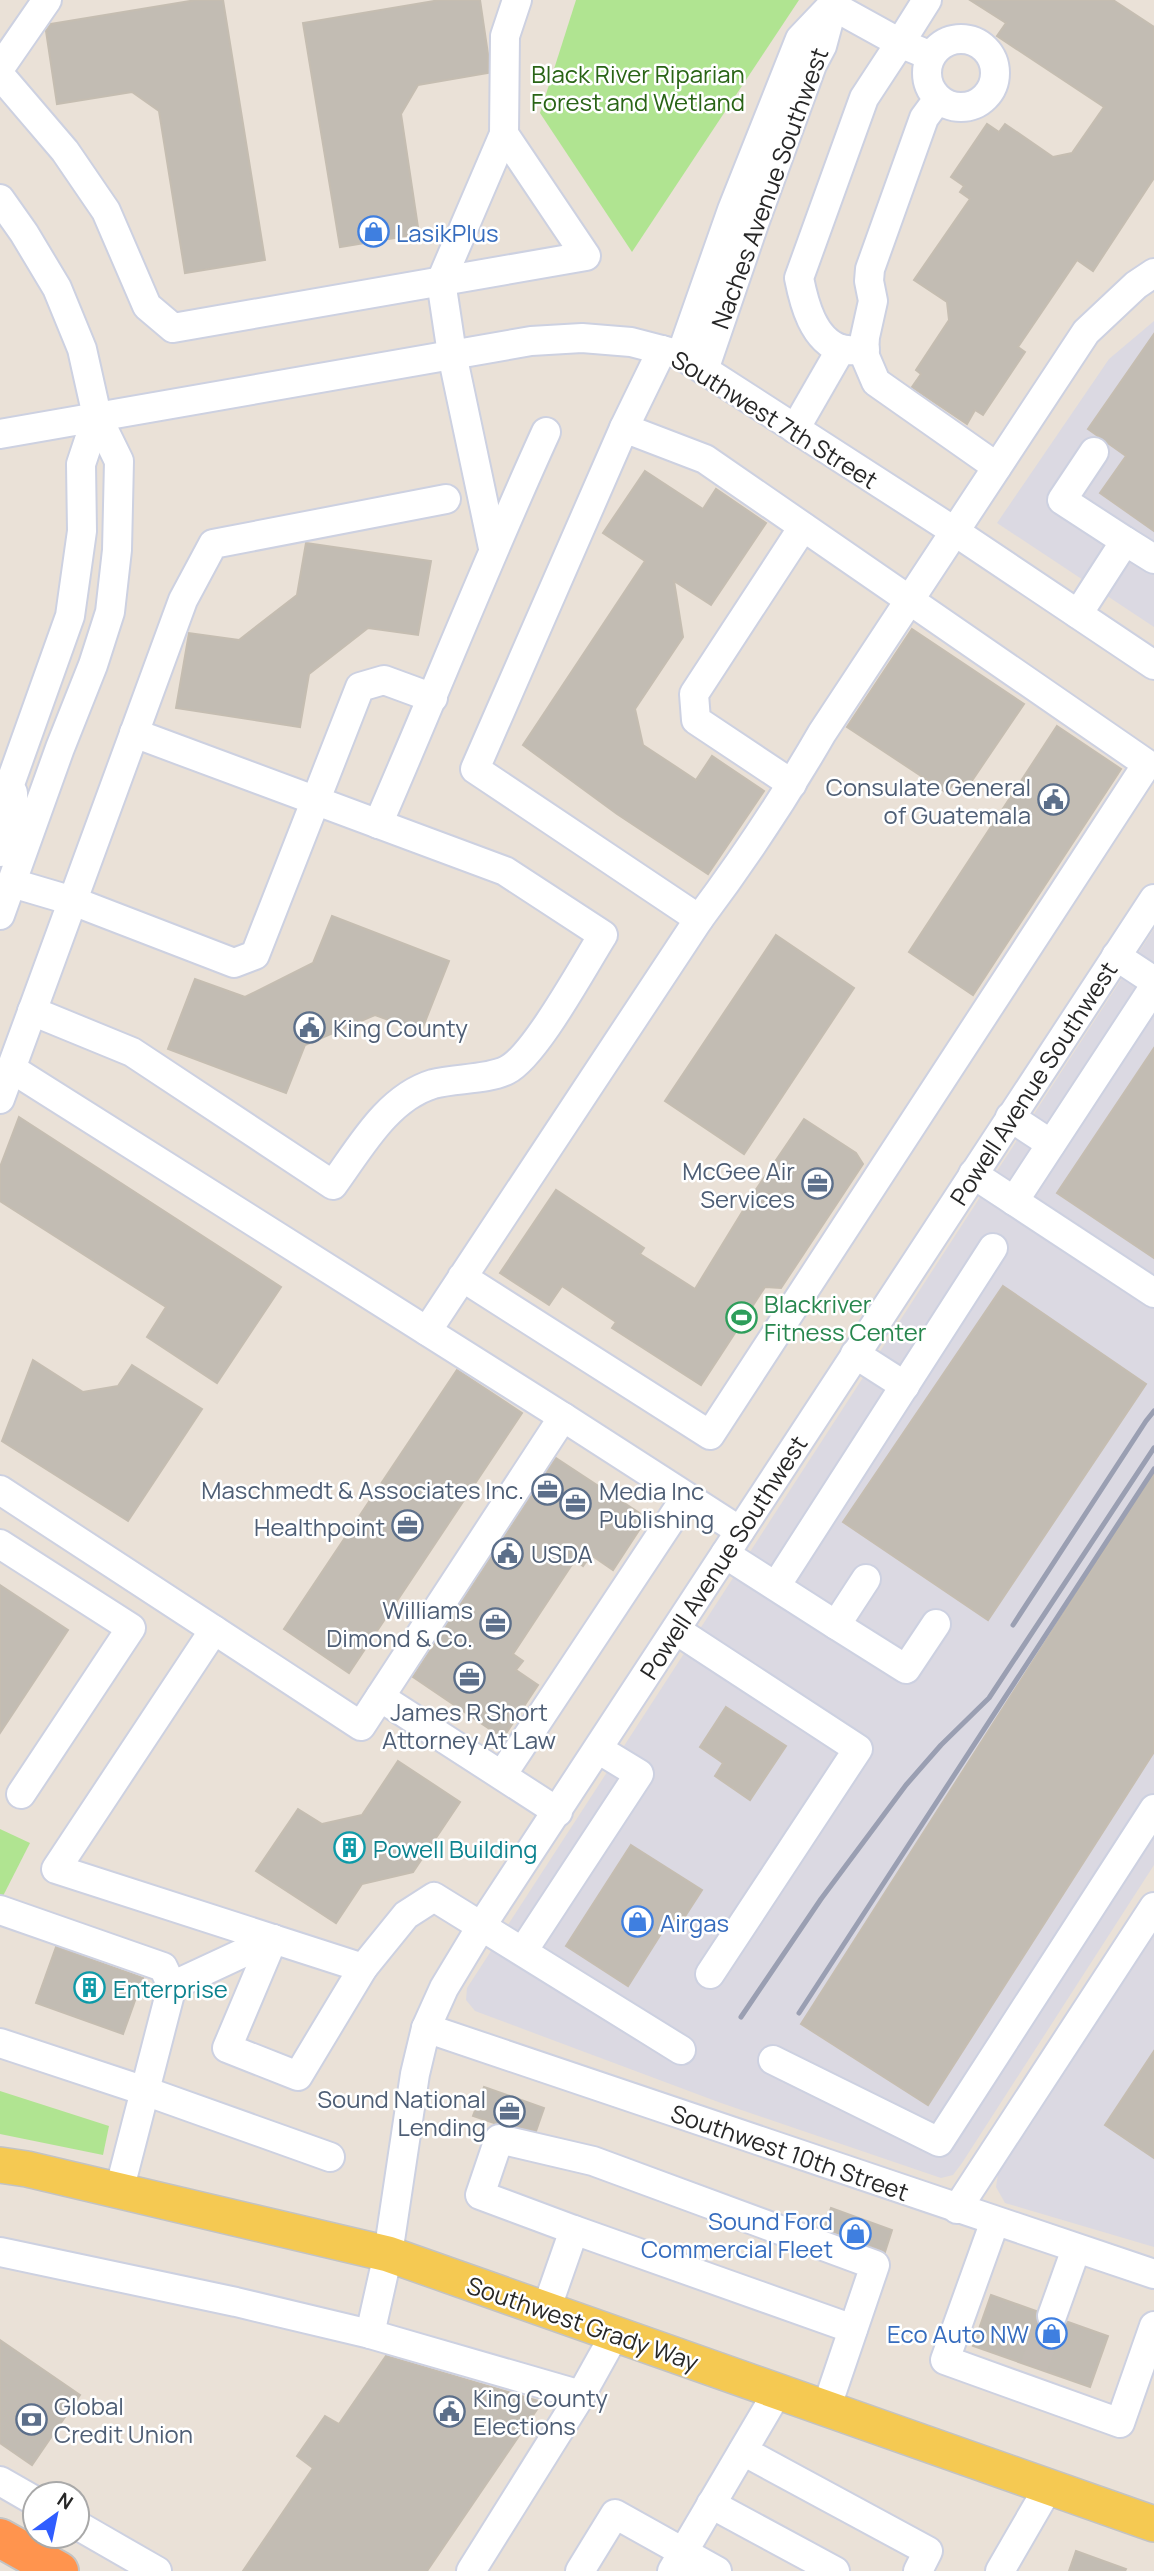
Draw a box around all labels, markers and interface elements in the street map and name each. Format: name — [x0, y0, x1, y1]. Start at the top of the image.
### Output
street label: Naches Avenue Southwest — [703, 43, 835, 333]
park label: Black River Riparian Forest and Wetland — [531, 57, 745, 118]
shop icon: LasikPlus — [356, 215, 390, 249]
place label: LasikPlus — [396, 216, 499, 249]
street label: Southwest 7th Street — [666, 342, 884, 496]
place label: Consulate General of Guatemala — [826, 770, 1031, 831]
public building icon: Consulate General of Guatemala — [1037, 783, 1071, 817]
street label: Powell Avenue Southwest — [942, 955, 1124, 1211]
public building icon: King County — [293, 1010, 327, 1044]
place label: King County — [333, 1011, 468, 1044]
place label: McGee Air Services — [682, 1154, 795, 1215]
office icon: McGee Air Services — [801, 1167, 835, 1201]
place label: Blackriver Fitness Center — [764, 1287, 927, 1348]
sports icon: Blackriver Fitness Center — [724, 1300, 758, 1334]
street label: Powell Avenue Southwest — [632, 1429, 814, 1685]
office icon: Maschmedt & Associates Inc. — [530, 1472, 564, 1506]
place label: Maschmedt & Associates Inc. — [201, 1473, 524, 1506]
place label: Media Inc Publishing — [599, 1474, 714, 1535]
office icon: Media Inc Publishing — [559, 1487, 593, 1521]
office icon: Healthpoint — [391, 1509, 425, 1543]
place label: Healthpoint — [254, 1510, 385, 1543]
public building icon: USDA — [491, 1536, 525, 1570]
place label: USDA — [531, 1537, 593, 1570]
place label: Williams Dimond & Co. — [326, 1593, 473, 1654]
office icon: Williams Dimond & Co. — [479, 1606, 513, 1640]
office icon: James R Short Attorney At Law — [452, 1660, 486, 1694]
place label: James R Short Attorney At Law — [382, 1695, 556, 1756]
building icon: Powell Building — [333, 1831, 367, 1865]
place label: Powell Building — [373, 1832, 538, 1865]
shop icon: Airgas — [620, 1905, 654, 1939]
place label: Airgas — [660, 1906, 729, 1939]
building icon: Enterprise — [73, 1971, 107, 2005]
place label: Enterprise — [113, 1972, 228, 2005]
place label: Sound National Lending — [317, 2082, 486, 2143]
office icon: Sound National Lending — [492, 2095, 526, 2129]
street label: Southwest 10th Street — [667, 2096, 913, 2208]
place label: Sound Ford Commercial Fleet — [641, 2204, 833, 2265]
shop icon: Sound Ford Commercial Fleet — [839, 2217, 873, 2251]
street label: Southwest Grady Way — [463, 2268, 703, 2378]
shop icon: Eco Auto NW — [1035, 2316, 1069, 2350]
place label: Eco Auto NW — [887, 2317, 1030, 2350]
place label: King County Elections — [473, 2381, 608, 2442]
place label: Global Credit Union — [54, 2389, 193, 2450]
public building icon: King County Elections — [433, 2394, 467, 2428]
bank icon: Global Credit Union — [14, 2402, 48, 2436]
north arrow — [21, 2480, 91, 2550]
text: N — [52, 2486, 78, 2515]

